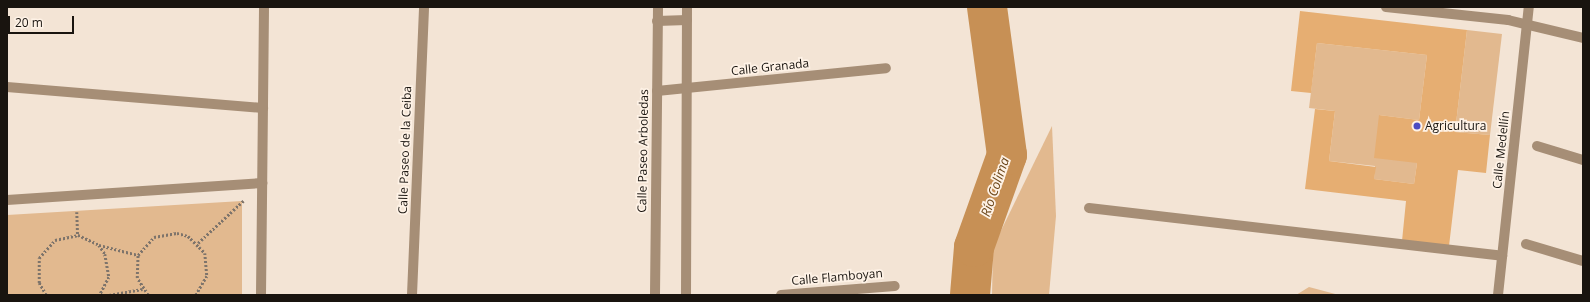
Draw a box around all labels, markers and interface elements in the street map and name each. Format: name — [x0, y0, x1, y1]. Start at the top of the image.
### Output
scale bar — [10, 8, 76, 34]
text: 20 m — [15, 14, 43, 31]
street label: Calle Granada — [730, 56, 810, 78]
street label: Calle Paseo de la Ceiba — [396, 86, 414, 214]
street label: Calle Paseo Arboledas — [635, 89, 651, 213]
street label: Calle Medellín — [1490, 110, 1512, 190]
place label: Agricultura — [1425, 119, 1486, 133]
marker: Agricultura — [1412, 121, 1422, 131]
water label: Río Colima — [978, 155, 1012, 219]
street label: Calle Flamboyan — [791, 266, 883, 288]

